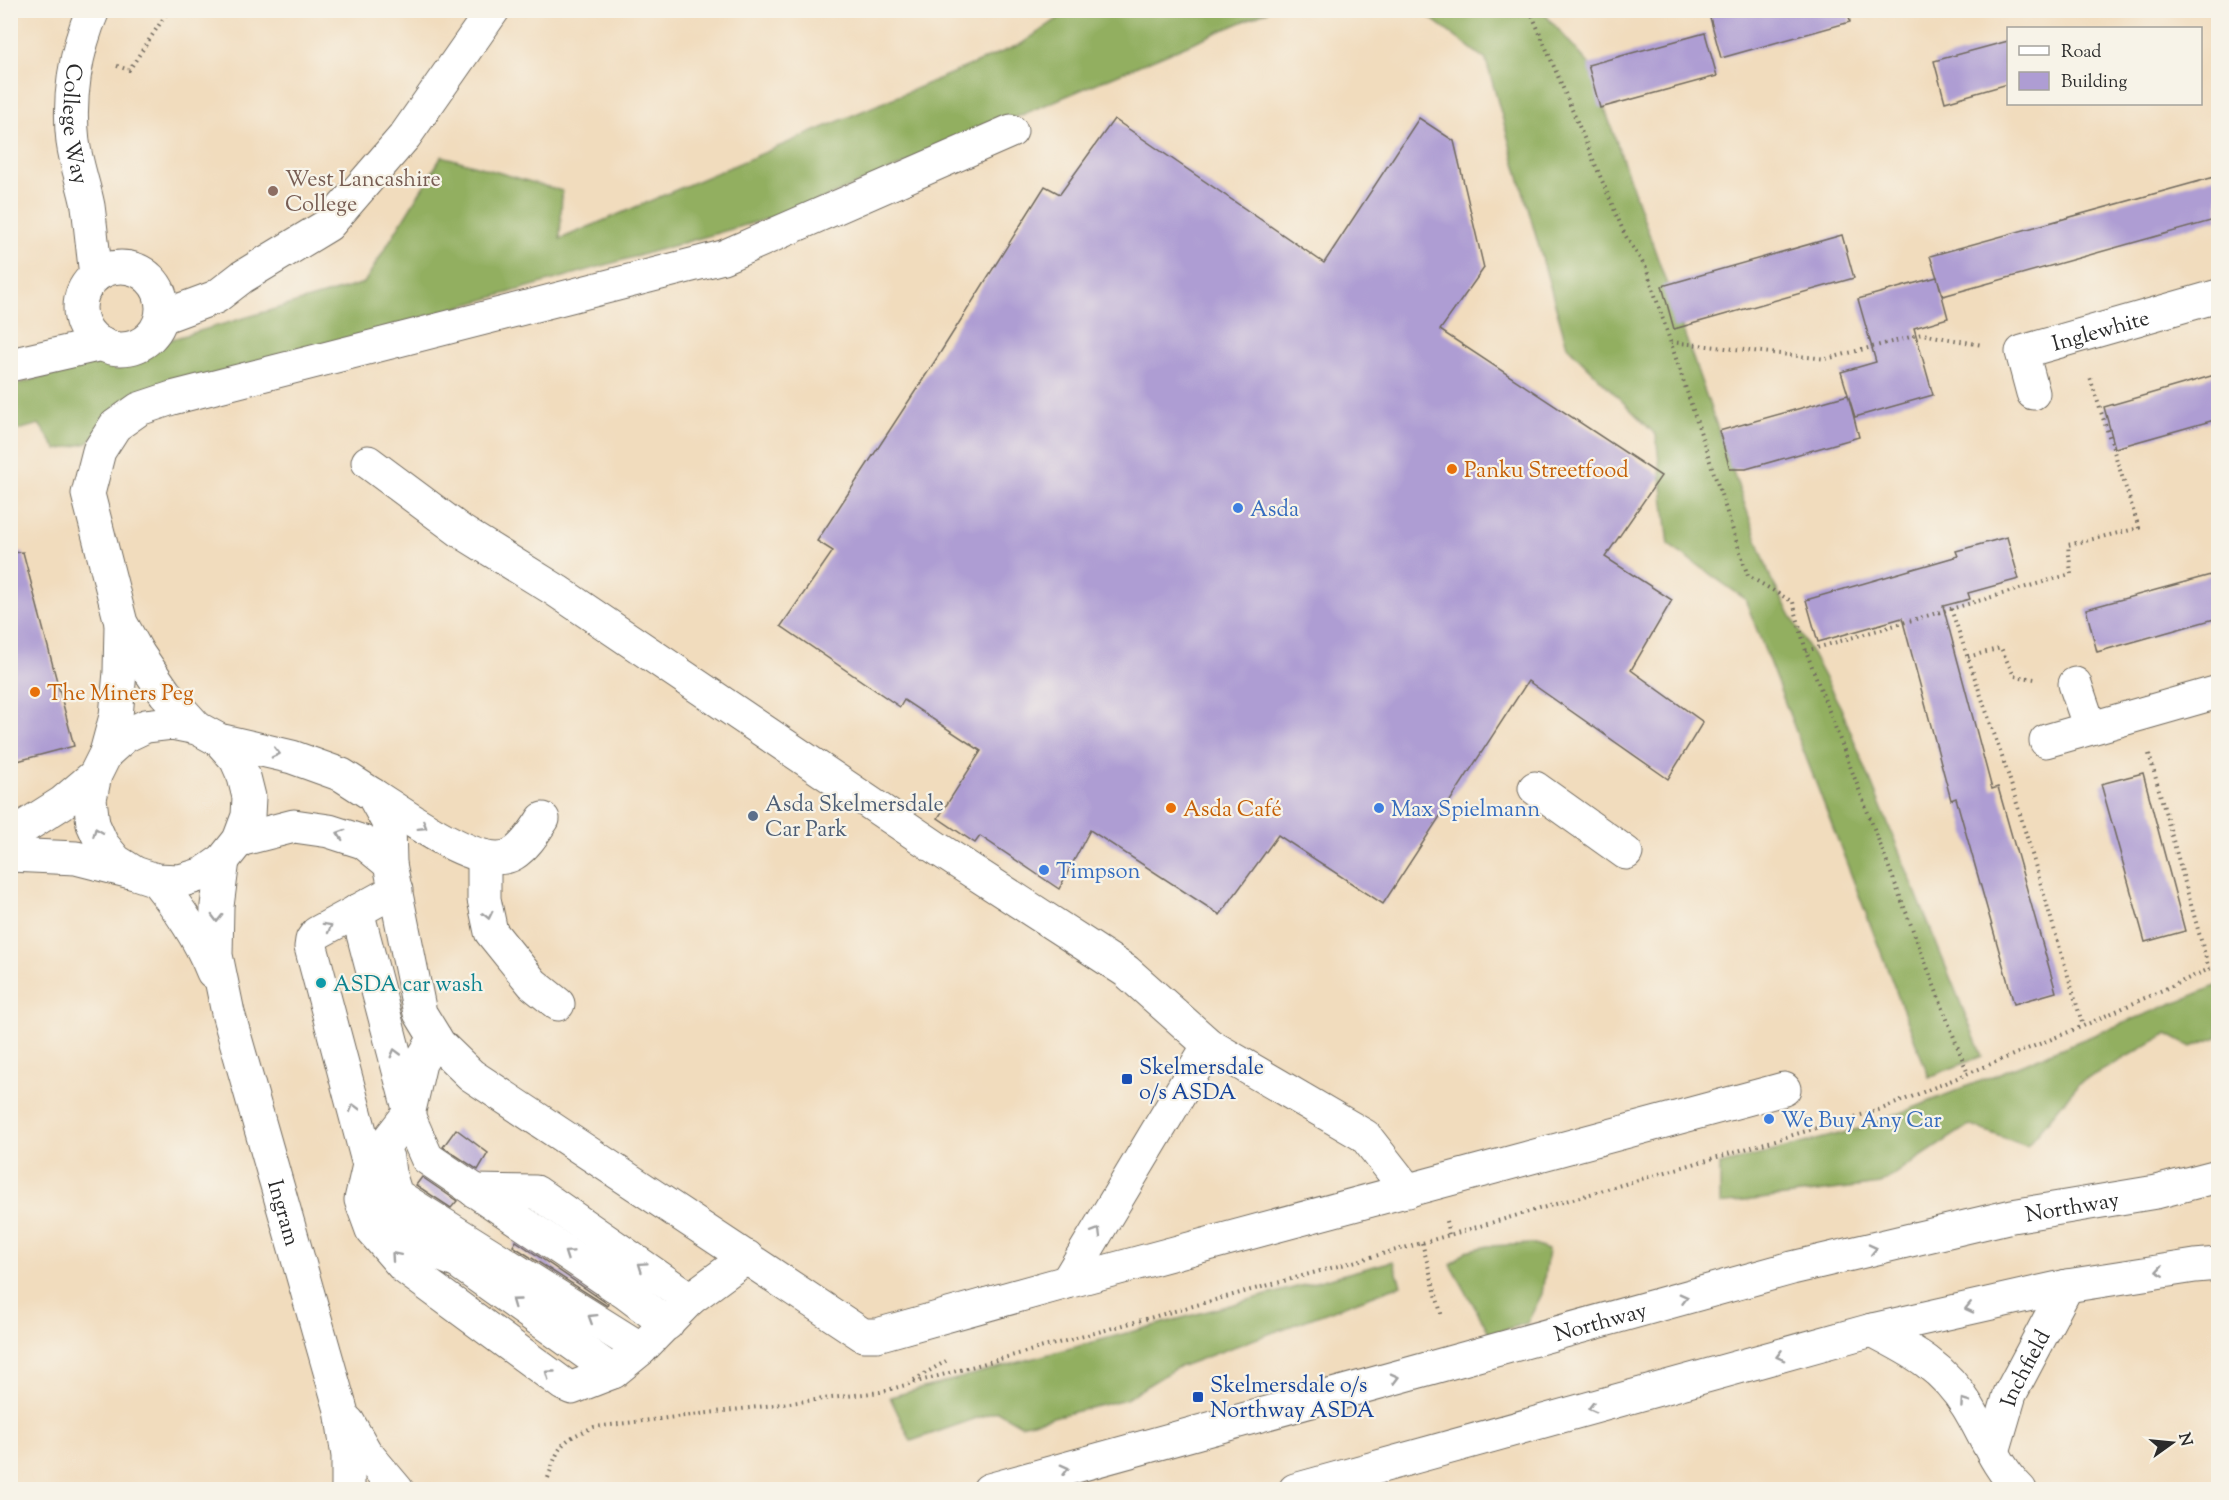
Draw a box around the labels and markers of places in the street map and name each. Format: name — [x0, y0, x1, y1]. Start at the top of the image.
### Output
place label: West Lancashire College — [285, 165, 441, 222]
marker: West Lancashire College — [266, 184, 280, 198]
place label: Panku Streetfood — [1464, 456, 1629, 488]
marker: Panku Streetfood — [1445, 462, 1459, 476]
place label: Asda — [1250, 495, 1299, 527]
marker: Asda — [1231, 501, 1245, 515]
place label: The Miners Peg — [47, 679, 194, 711]
marker: The Miners Peg — [28, 685, 42, 699]
place label: Asda Skelmersdale Car Park — [765, 790, 944, 847]
place label: Asda Café — [1183, 795, 1282, 827]
place label: Max Spielmann — [1391, 795, 1540, 827]
marker: Asda Café — [1164, 801, 1178, 815]
marker: Max Spielmann — [1372, 801, 1386, 815]
marker: Asda Skelmersdale Car Park — [746, 809, 760, 823]
place label: Timpson — [1056, 857, 1141, 889]
marker: Timpson — [1037, 863, 1051, 877]
place label: ASDA car wash — [333, 970, 484, 1002]
marker: ASDA car wash — [314, 976, 328, 990]
place label: Skelmersdale o/s ASDA — [1139, 1053, 1264, 1110]
marker: Skelmersdale o/s ASDA — [1120, 1072, 1134, 1086]
place label: We Buy Any Car — [1781, 1106, 1942, 1138]
marker: We Buy Any Car — [1762, 1112, 1776, 1126]
place label: Skelmersdale o/s Northway ASDA — [1210, 1371, 1375, 1428]
marker: Skelmersdale o/s Northway ASDA — [1191, 1390, 1205, 1404]

